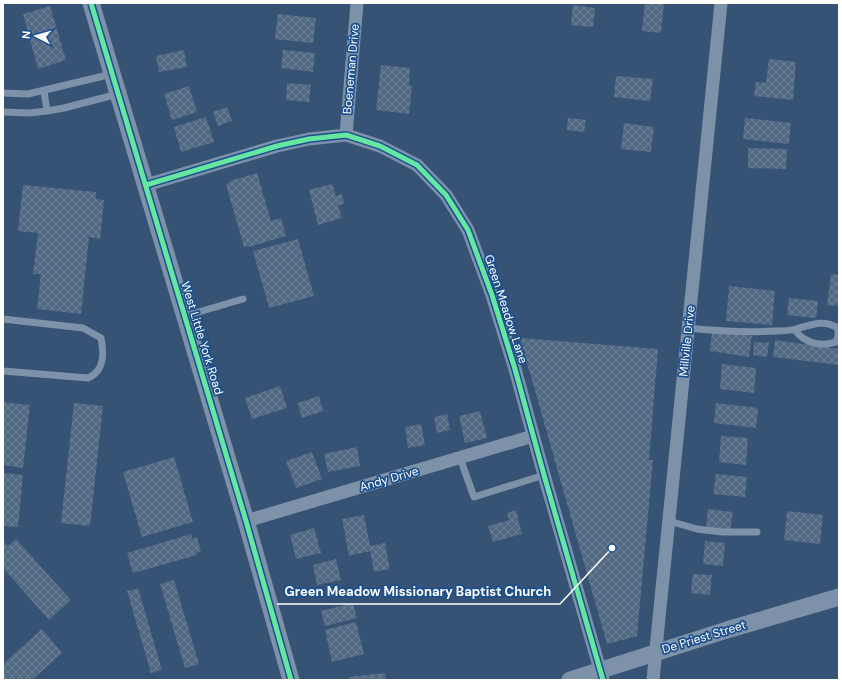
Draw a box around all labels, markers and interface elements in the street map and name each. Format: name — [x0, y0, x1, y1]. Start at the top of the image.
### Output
north arrow — [16, 16, 56, 56]
street label: Boeneman Drive — [339, 23, 363, 115]
text: N — [19, 30, 33, 40]
street label: Green Meadow Lane — [481, 252, 531, 366]
street label: West Little York Road — [177, 280, 227, 396]
street label: Millville Drive — [675, 305, 699, 377]
street label: Andy Drive — [358, 463, 421, 495]
callout: Green Meadow Missionary Baptist Church — [277, 579, 560, 604]
text: Green Meadow Missionary Baptist Church — [285, 583, 551, 600]
street label: De Priest Street — [660, 617, 748, 657]

